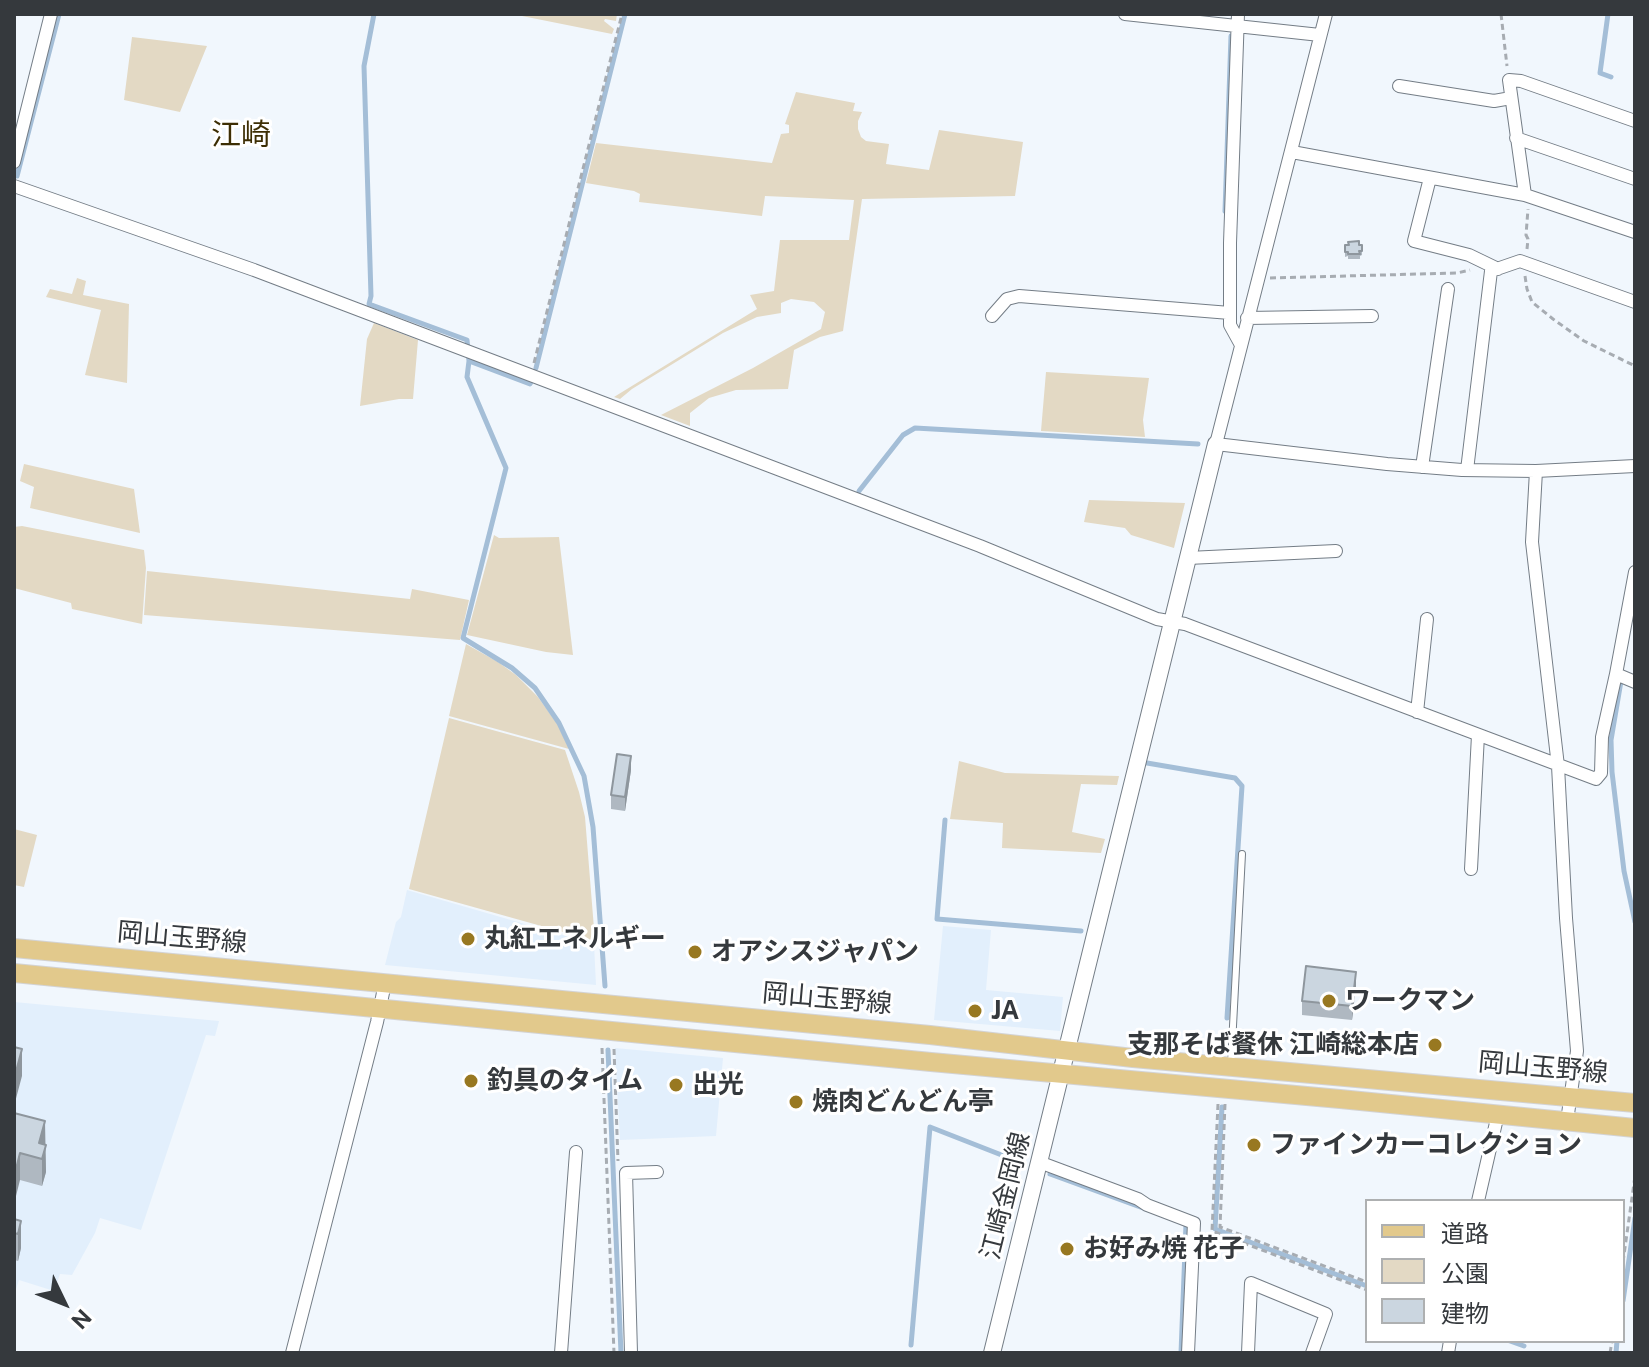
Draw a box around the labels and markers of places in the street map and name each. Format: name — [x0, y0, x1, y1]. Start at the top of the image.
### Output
place label: 丸紅エネルギー — [484, 923, 666, 955]
marker: 丸紅エネルギー — [459, 930, 477, 948]
place label: オアシスジャパン — [711, 936, 919, 968]
marker: オアシスジャパン — [686, 943, 704, 961]
place label: ワークマン — [1345, 985, 1475, 1017]
marker: ワークマン — [1320, 992, 1338, 1010]
place label: JA — [991, 995, 1019, 1027]
marker: JA — [966, 1002, 984, 1020]
place label: 支那そば餐休 江崎総本店 — [1127, 1029, 1419, 1061]
marker: 支那そば餐休 江崎総本店 — [1426, 1036, 1444, 1054]
place label: 釣具のタイム — [487, 1065, 643, 1097]
place label: 出光 — [692, 1069, 744, 1101]
marker: 釣具のタイム — [462, 1072, 480, 1090]
marker: 出光 — [667, 1076, 685, 1094]
place label: 焼肉どんどん亭 — [812, 1086, 994, 1118]
marker: 焼肉どんどん亭 — [787, 1093, 805, 1111]
place label: ファインカーコレクション — [1270, 1129, 1582, 1161]
marker: ファインカーコレクション — [1245, 1136, 1263, 1154]
place label: お好み焼 花子 — [1083, 1233, 1245, 1265]
marker: お好み焼 花子 — [1058, 1240, 1076, 1258]

